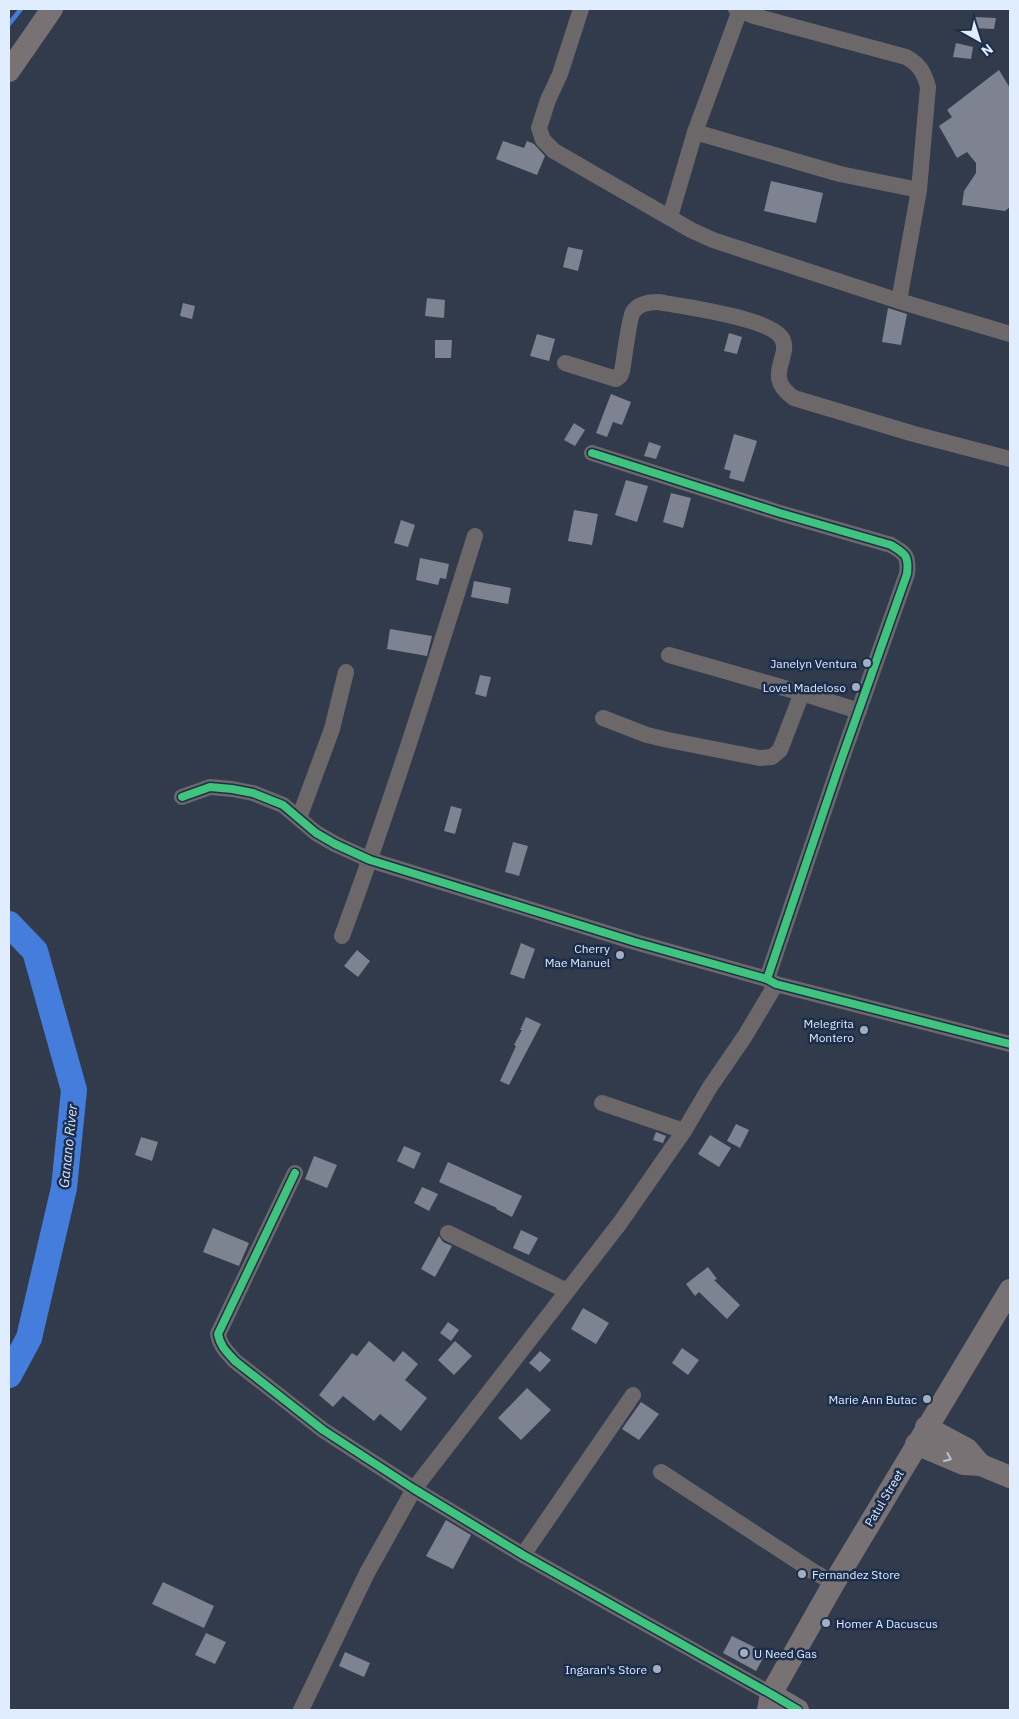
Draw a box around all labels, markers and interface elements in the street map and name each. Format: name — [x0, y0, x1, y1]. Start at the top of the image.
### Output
north arrow — [954, 15, 1004, 65]
text: N — [978, 40, 997, 60]
place label: Janelyn Ventura — [770, 656, 858, 671]
marker: Janelyn Ventura — [861, 657, 873, 669]
place label: Lovel Madeloso — [763, 680, 846, 695]
marker: Lovel Madeloso — [850, 681, 862, 693]
place label: Cherry Mae Manuel — [545, 941, 610, 970]
marker: Cherry Mae Manuel — [614, 949, 626, 961]
place label: Melegrita Montero — [803, 1016, 855, 1045]
marker: Melegrita Montero — [858, 1024, 870, 1036]
water label: Ganano River — [55, 1103, 81, 1189]
place label: Marie Ann Butac — [829, 1392, 917, 1407]
marker: Marie Ann Butac — [921, 1393, 933, 1405]
one-way arrow — [943, 1451, 952, 1462]
street label: Patul Street — [861, 1467, 907, 1529]
place label: Fernandez Store — [812, 1567, 901, 1582]
marker: Fernandez Store — [796, 1568, 808, 1580]
place label: Homer A Dacuscus — [836, 1616, 938, 1631]
marker: Homer A Dacuscus — [820, 1617, 832, 1629]
place label: U Need Gas — [754, 1646, 817, 1661]
marker: U Need Gas — [738, 1647, 750, 1659]
place label: Ingaran's Store — [565, 1662, 647, 1677]
marker: Ingaran's Store — [651, 1663, 663, 1675]

